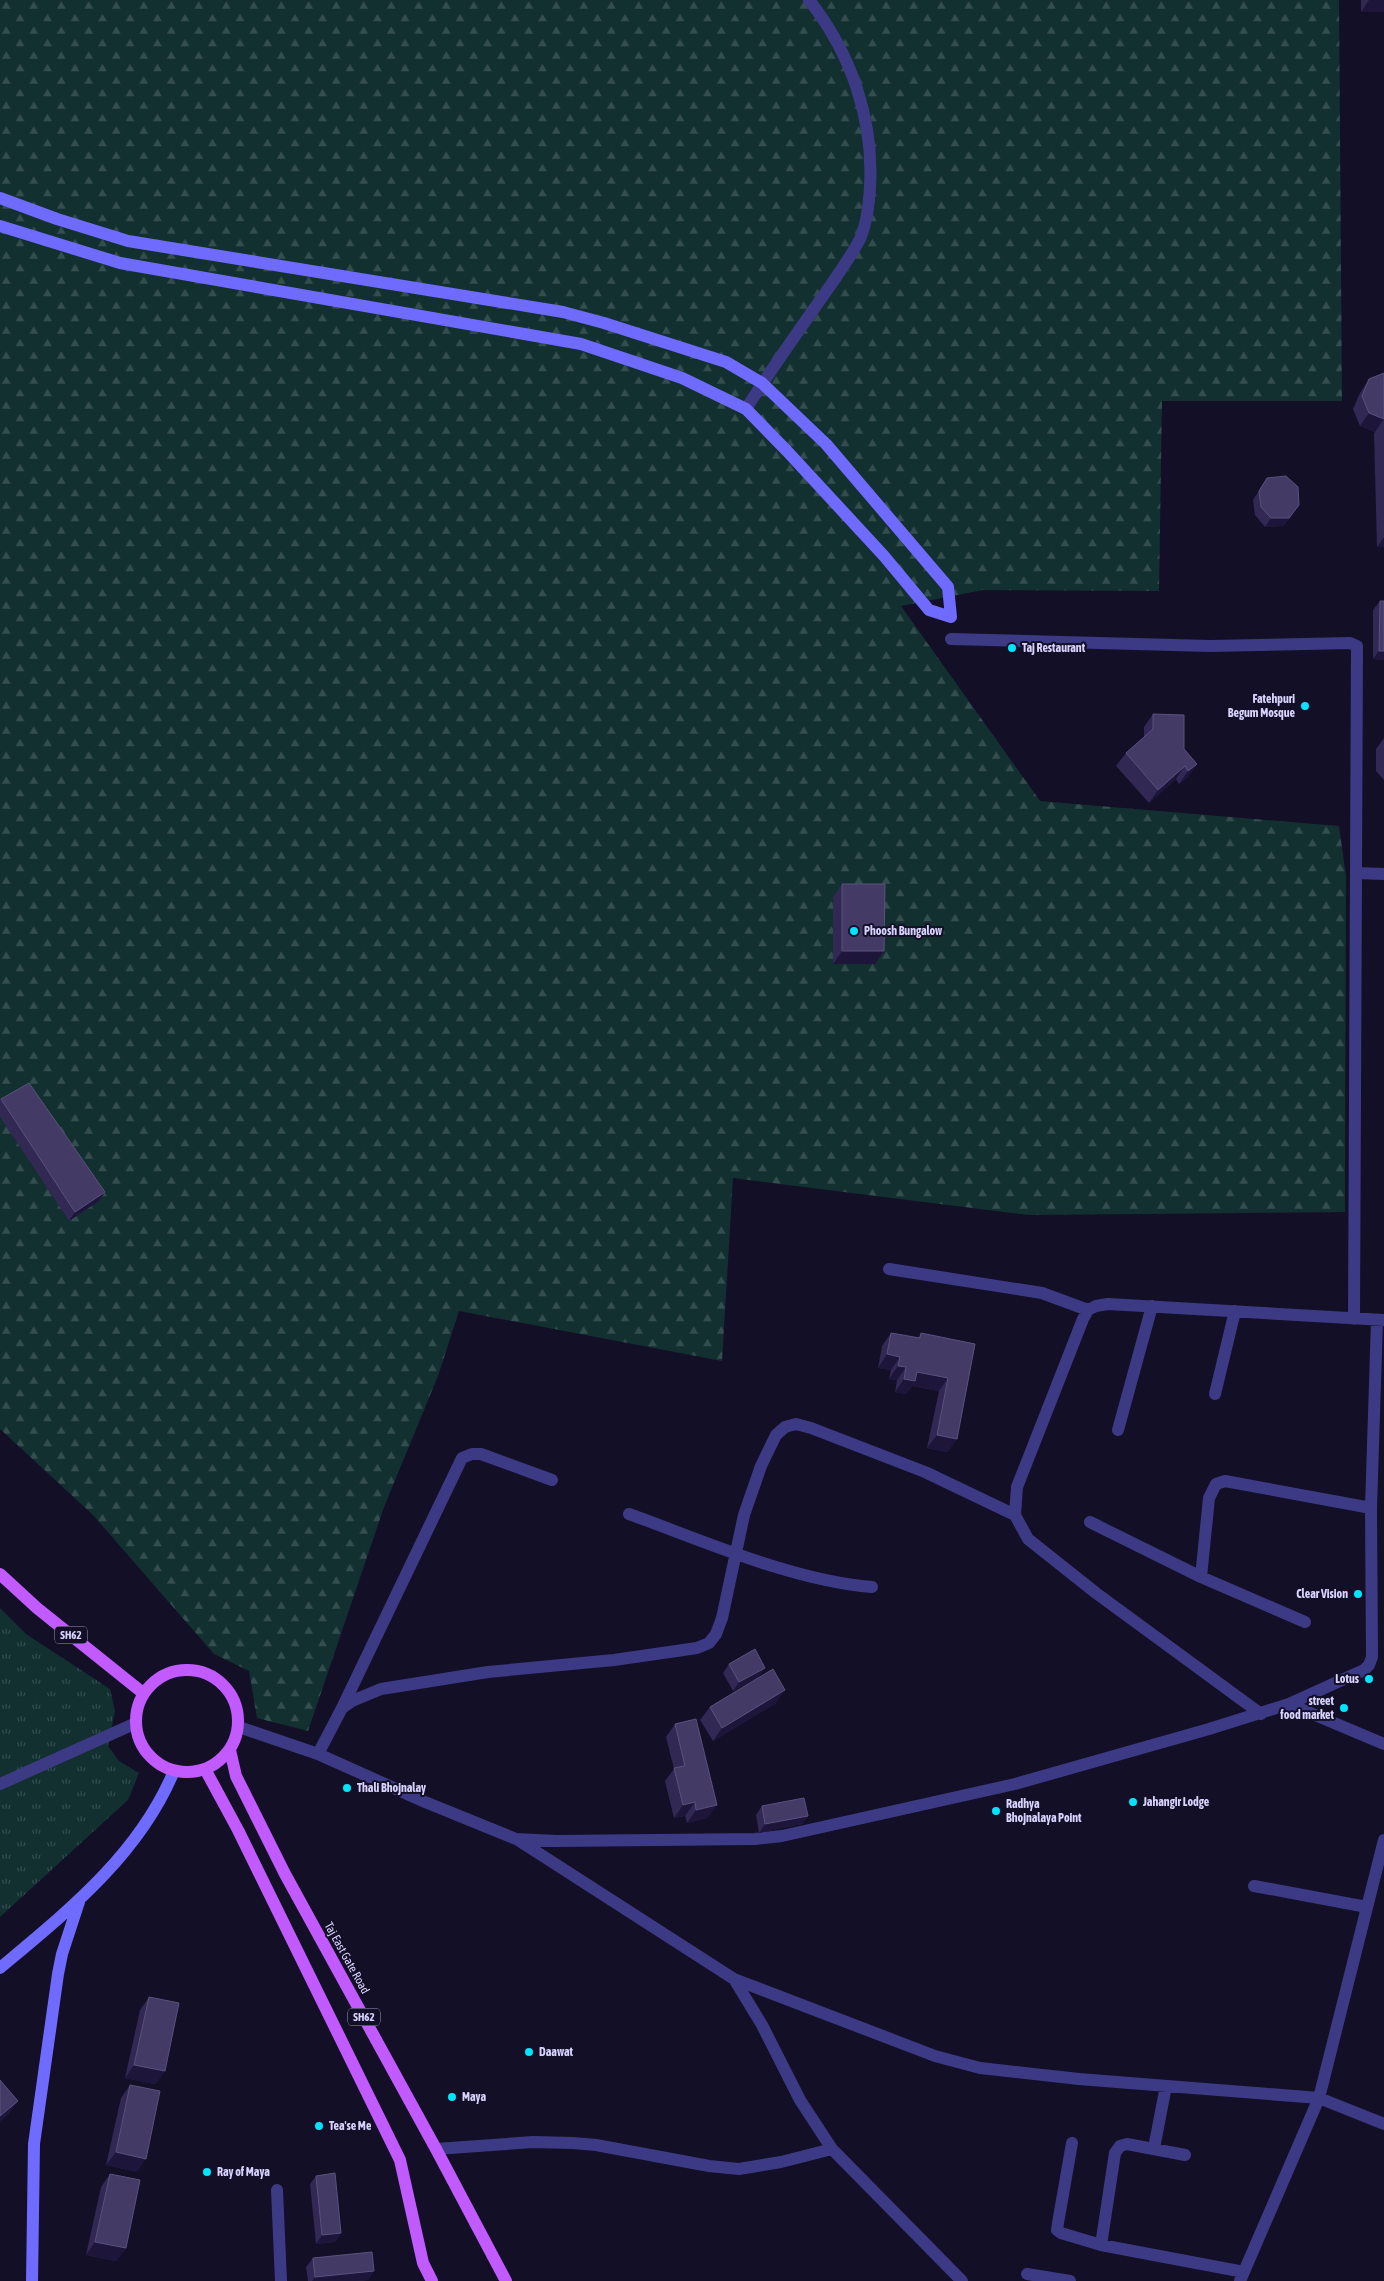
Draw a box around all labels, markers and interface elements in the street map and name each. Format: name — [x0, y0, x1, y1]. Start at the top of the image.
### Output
place label: Taj Restaurant — [1022, 641, 1086, 655]
marker: Taj Restaurant — [1006, 642, 1018, 654]
place label: Fatehpuri Begum Mosque — [1228, 692, 1296, 720]
marker: Fatehpuri Begum Mosque — [1299, 700, 1311, 712]
place label: Phoosh Bungalow — [864, 924, 943, 938]
marker: Phoosh Bungalow — [848, 925, 860, 937]
place label: Clear Vision — [1296, 1587, 1348, 1601]
marker: Clear Vision — [1352, 1588, 1364, 1600]
road number: SH62 — [55, 1626, 87, 1644]
place label: Lotus — [1335, 1672, 1360, 1686]
marker: Lotus — [1363, 1673, 1375, 1685]
place label: street food market — [1279, 1694, 1335, 1722]
marker: street food market — [1338, 1702, 1350, 1714]
place label: Thali Bhojnalay — [357, 1781, 426, 1795]
marker: Thali Bhojnalay — [341, 1782, 353, 1794]
place label: Jahangir Lodge — [1142, 1795, 1210, 1809]
marker: Jahangir Lodge — [1127, 1796, 1139, 1808]
place label: Radhya Bhojnalaya Point — [1006, 1797, 1082, 1825]
marker: Radhya Bhojnalaya Point — [990, 1805, 1002, 1817]
street label: Taj East Gate Road — [322, 1920, 372, 1996]
road number: SH62 — [348, 2008, 380, 2025]
place label: Daawat — [539, 2045, 574, 2059]
marker: Daawat — [523, 2046, 535, 2058]
place label: Maya — [462, 2090, 486, 2104]
marker: Maya — [446, 2091, 458, 2103]
place label: Tea'se Me — [329, 2119, 372, 2133]
marker: Tea'se Me — [313, 2120, 325, 2132]
place label: Ray of Maya — [217, 2165, 270, 2179]
marker: Ray of Maya — [201, 2166, 213, 2178]

